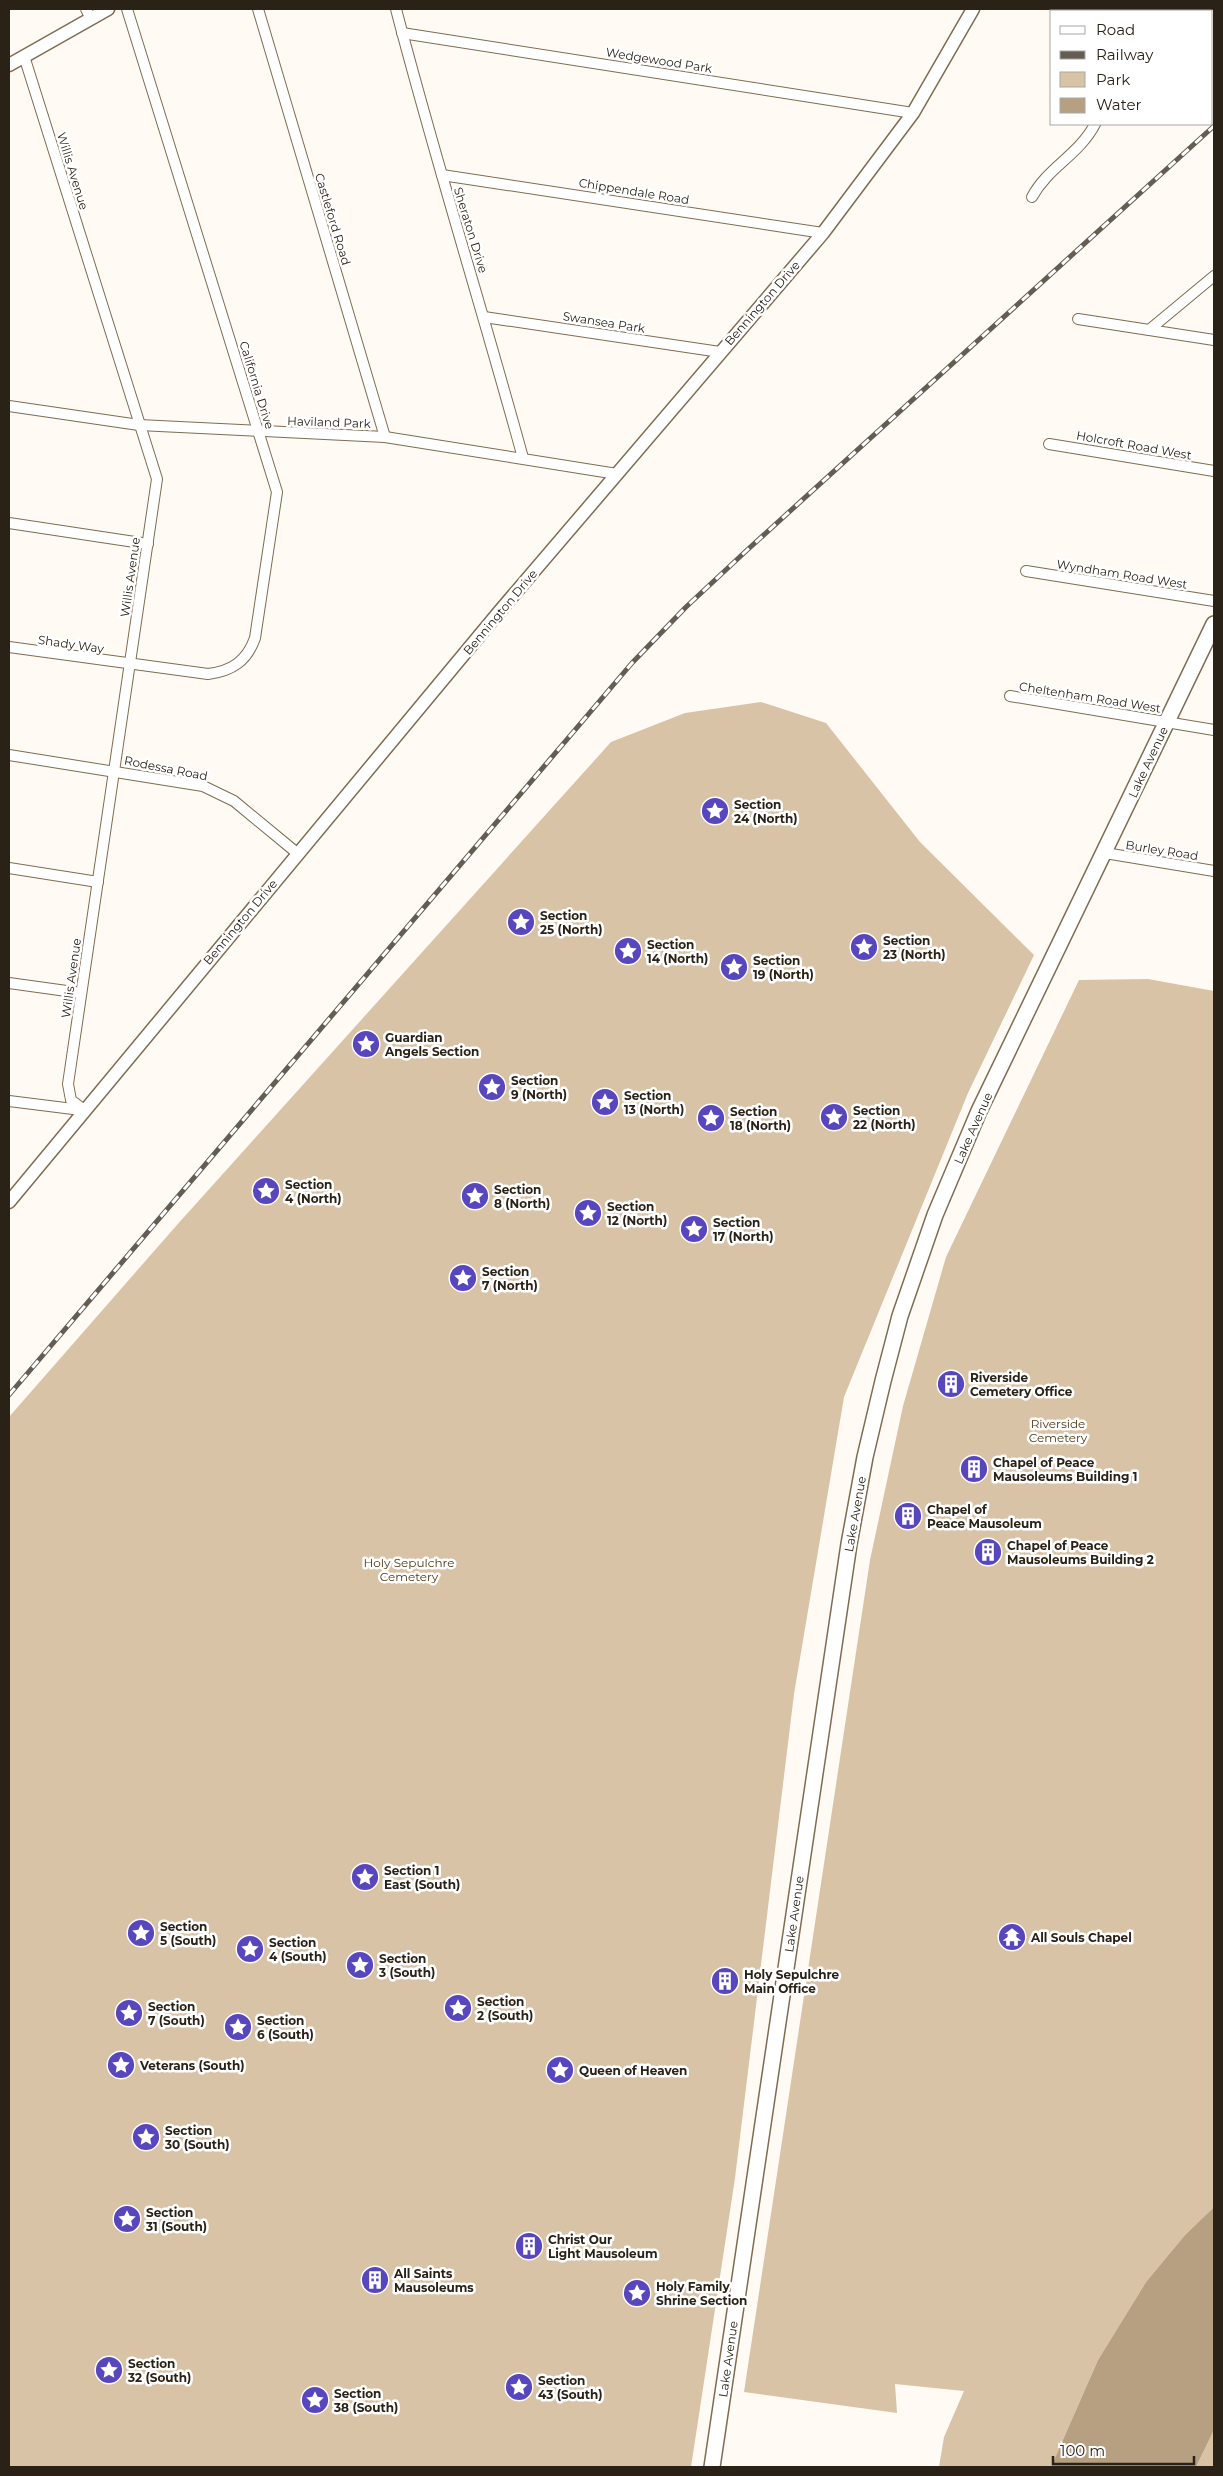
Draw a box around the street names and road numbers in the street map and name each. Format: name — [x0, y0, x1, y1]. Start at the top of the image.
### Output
street label: Wedgewood Park — [605, 44, 714, 76]
street label: Willis Avenue — [54, 130, 92, 212]
street label: Castleford Road — [312, 171, 354, 267]
street label: Chippendale Road — [578, 175, 690, 207]
street label: Sheraton Drive — [451, 185, 491, 275]
street label: Bennington Drive — [721, 258, 803, 348]
street label: Swansea Park — [562, 308, 647, 336]
street label: California Drive — [237, 339, 277, 431]
street label: Haviland Park — [287, 413, 372, 431]
street label: Holcroft Road West — [1075, 427, 1193, 463]
street label: Willis Avenue — [117, 536, 143, 618]
street label: Wyndham Road West — [1055, 556, 1189, 592]
street label: Bennington Drive — [460, 566, 540, 658]
street label: Shady Way — [37, 632, 105, 656]
street label: Cheltenham Road West — [1018, 678, 1162, 716]
street label: Lake Avenue — [1125, 724, 1171, 800]
street label: Rodessa Road — [123, 753, 209, 783]
street label: Burley Road — [1125, 837, 1199, 863]
street label: Bennington Drive — [200, 876, 280, 968]
street label: Willis Avenue — [58, 937, 84, 1019]
street label: Lake Avenue — [951, 1090, 995, 1166]
street label: Lake Avenue — [841, 1475, 869, 1553]
street label: Lake Avenue — [781, 1875, 807, 1953]
street label: Lake Avenue — [715, 2320, 741, 2398]

